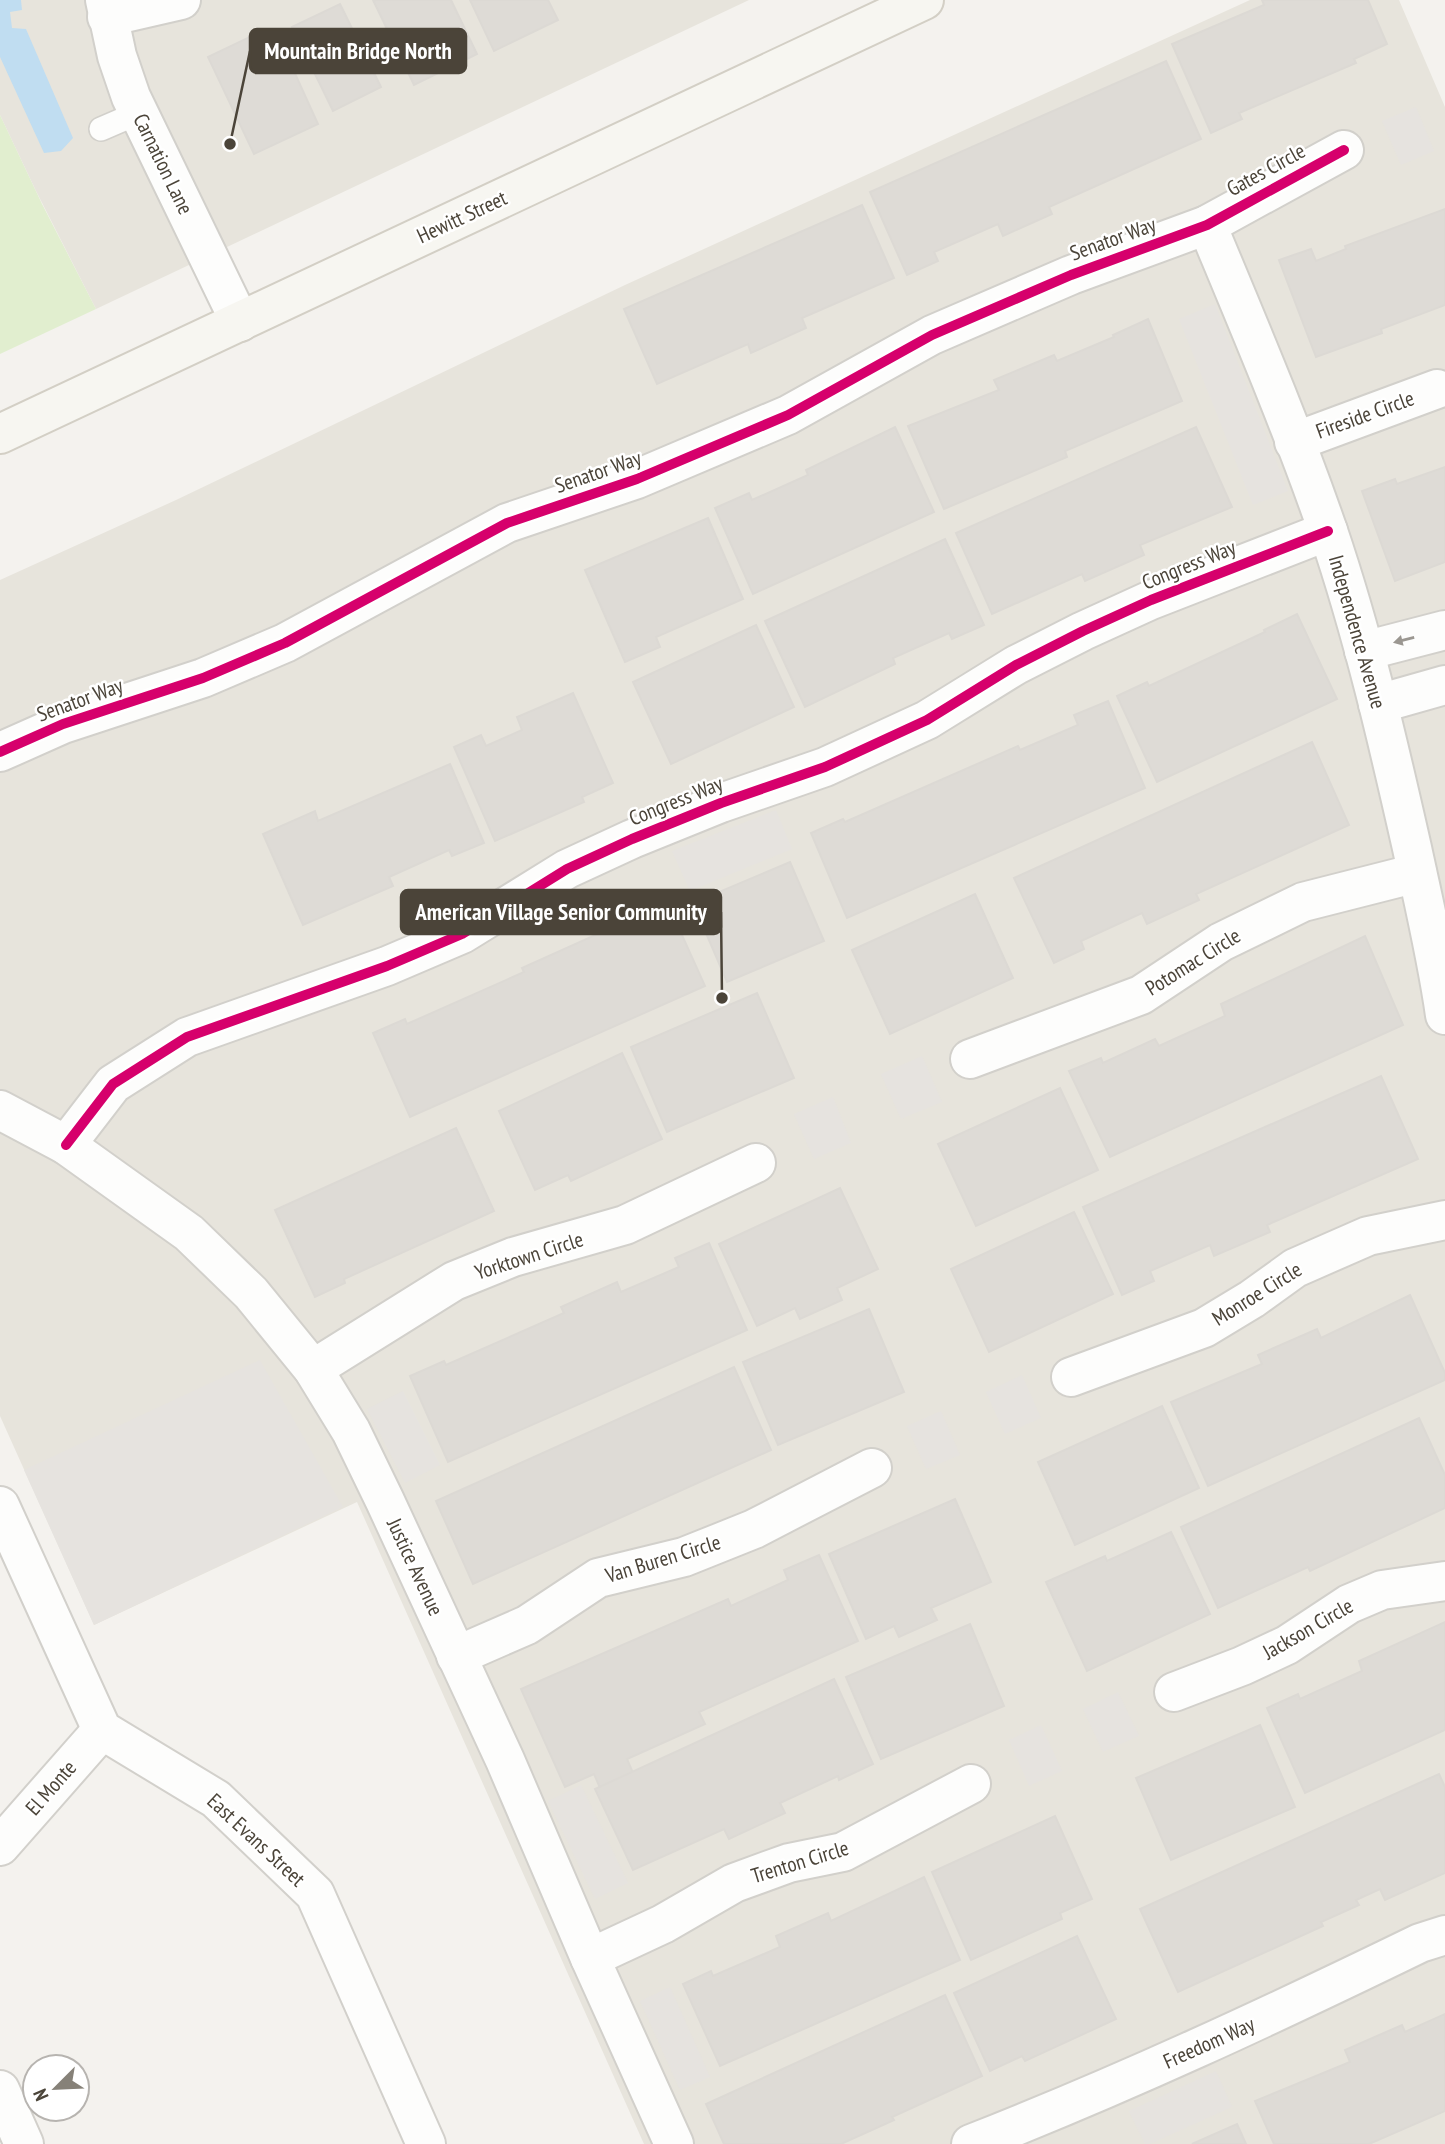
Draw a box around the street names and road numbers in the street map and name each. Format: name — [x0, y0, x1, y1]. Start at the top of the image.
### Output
street label: Carnation Lane — [127, 109, 199, 219]
street label: Gates Circle — [1222, 137, 1310, 202]
street label: Hewitt Street — [412, 184, 511, 249]
street label: Senator Way — [1066, 211, 1160, 267]
street label: Fireside Circle — [1312, 384, 1418, 445]
street label: Senator Way — [551, 444, 645, 499]
street label: Congress Way — [1138, 533, 1240, 596]
street label: Independence Avenue — [1323, 552, 1392, 712]
street label: Senator Way — [33, 672, 127, 728]
street label: Congress Way — [625, 769, 727, 832]
street label: Potomac Circle — [1140, 922, 1245, 1001]
street label: Yorktown Circle — [471, 1225, 587, 1286]
street label: Monroe Circle — [1207, 1255, 1307, 1332]
street label: Justice Avenue — [381, 1513, 450, 1620]
street label: Van Buren Circle — [601, 1528, 724, 1589]
street label: Jackson Circle — [1257, 1592, 1358, 1666]
street label: El Monte — [19, 1755, 82, 1821]
street label: East Evans Street — [202, 1787, 311, 1892]
street label: Trenton Circle — [748, 1834, 852, 1889]
street label: Freedom Way — [1159, 2010, 1259, 2075]

